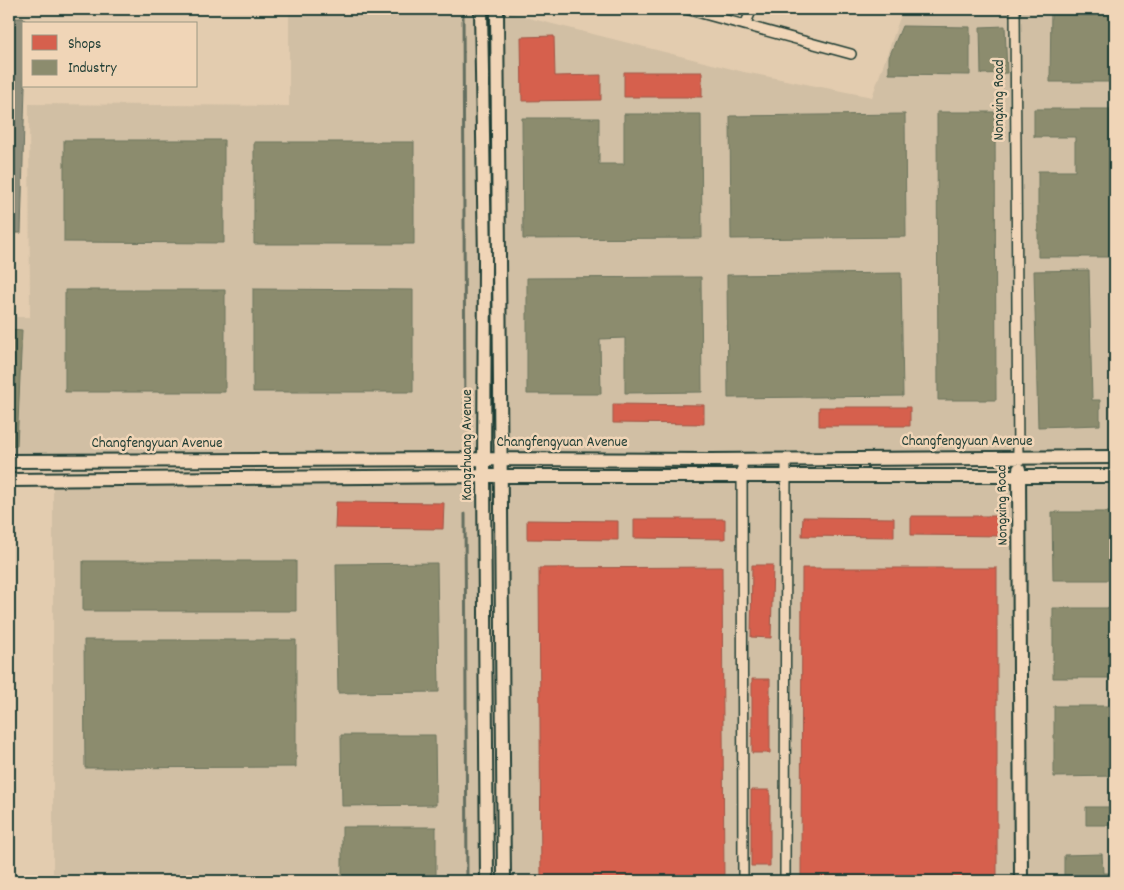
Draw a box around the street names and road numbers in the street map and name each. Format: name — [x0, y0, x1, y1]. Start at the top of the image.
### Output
street label: Nongxing Road — [989, 60, 1011, 140]
street label: Kangzhuang Avenue — [457, 389, 479, 501]
street label: Changfengyuan Avenue — [901, 431, 1033, 453]
street label: Changfengyuan Avenue — [496, 432, 628, 454]
street label: Changfengyuan Avenue — [91, 433, 223, 455]
street label: Nongxing Road — [991, 464, 1015, 546]

